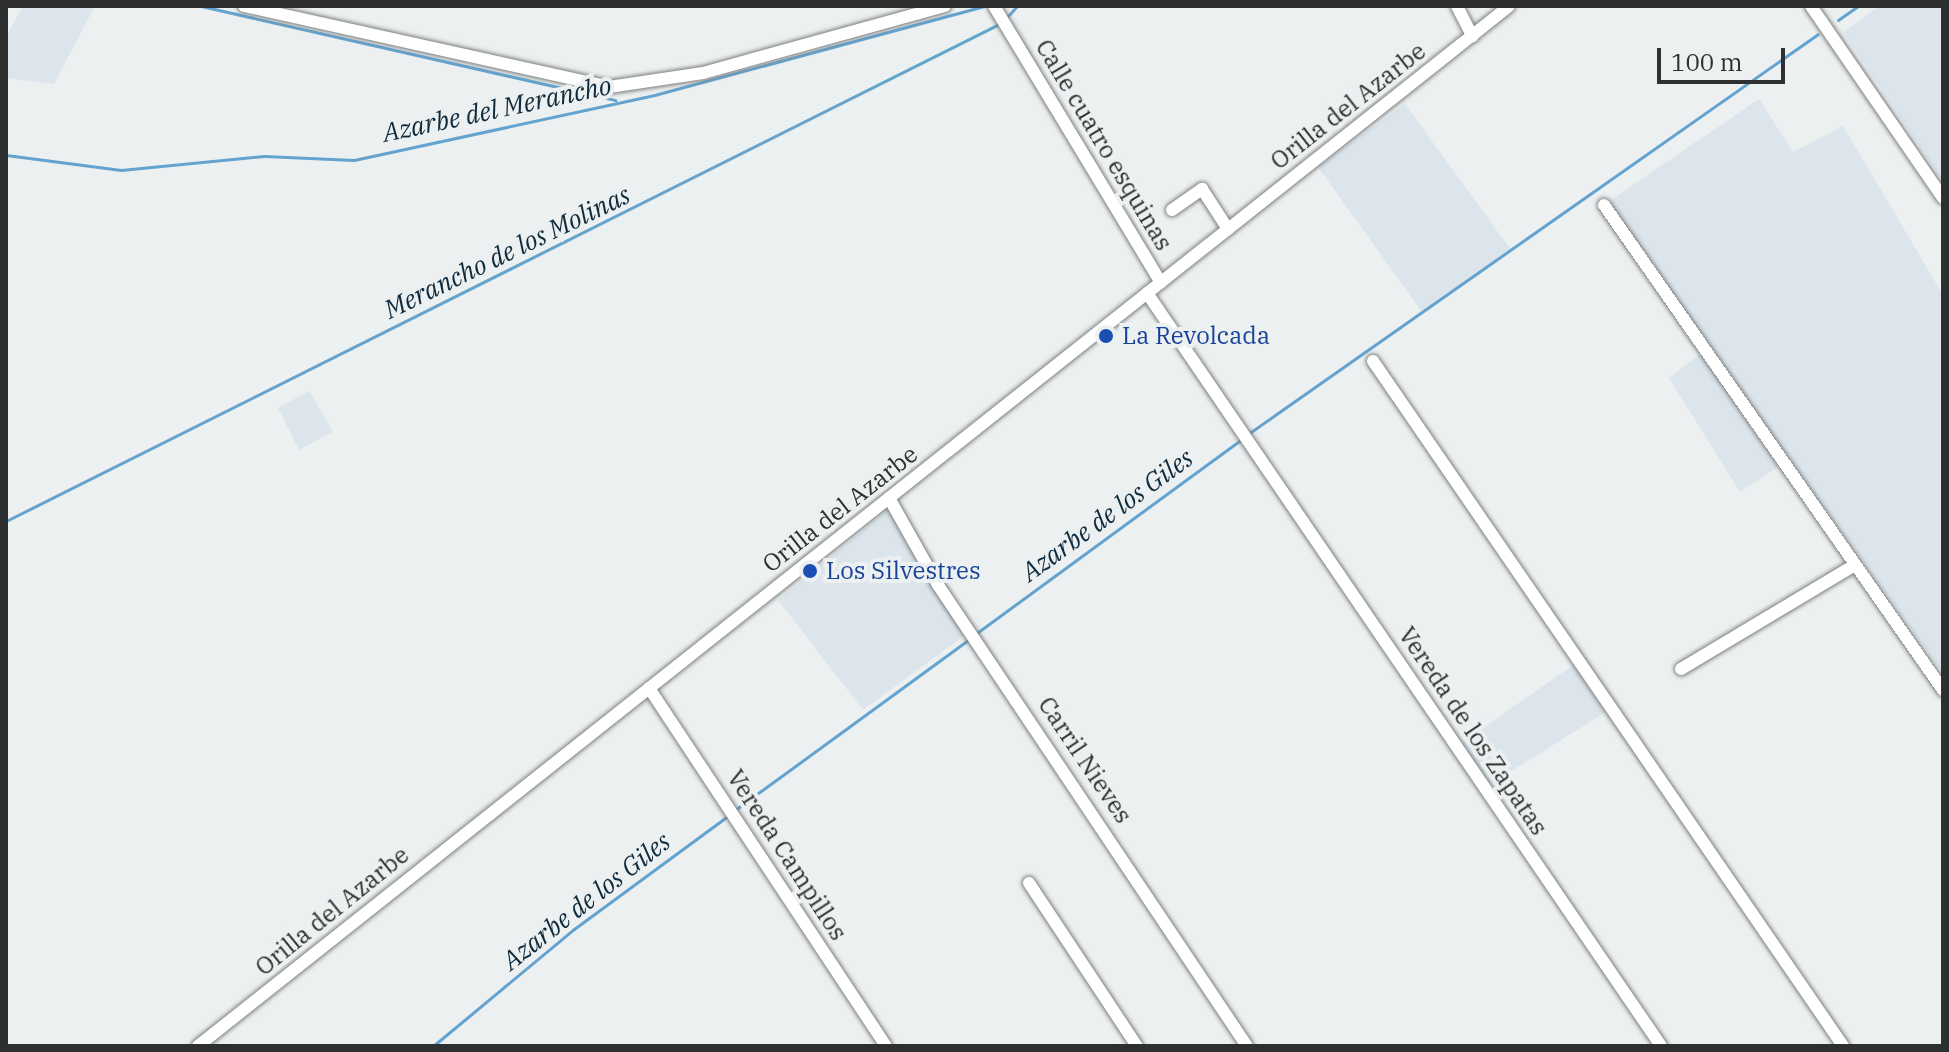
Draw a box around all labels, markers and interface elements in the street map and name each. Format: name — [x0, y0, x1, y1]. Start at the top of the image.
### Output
scale bar — [1661, 32, 1789, 82]
street label: Calle cuatro esquinas — [1030, 34, 1178, 256]
street label: Orilla del Azarbe — [1265, 37, 1431, 175]
text: 100 m — [1671, 46, 1743, 78]
water label: Azarbe del Merancho — [380, 69, 614, 149]
water label: Merancho de los Molinas — [379, 179, 635, 325]
place label: La Revolcada — [1122, 322, 1270, 350]
marker: La Revolcada — [1097, 327, 1115, 345]
street label: Orilla del Azarbe — [757, 440, 923, 578]
water label: Azarbe de los Giles — [1015, 442, 1199, 588]
place label: Los Silvestres — [826, 557, 981, 585]
marker: Los Silvestres — [801, 562, 819, 580]
street label: Vereda de los Zapatas — [1393, 621, 1553, 841]
street label: Carril Nieves — [1032, 691, 1138, 829]
street label: Vereda Campillos — [721, 764, 853, 946]
water label: Azarbe de los Giles — [496, 826, 676, 976]
street label: Orilla del Azarbe — [250, 840, 414, 982]

